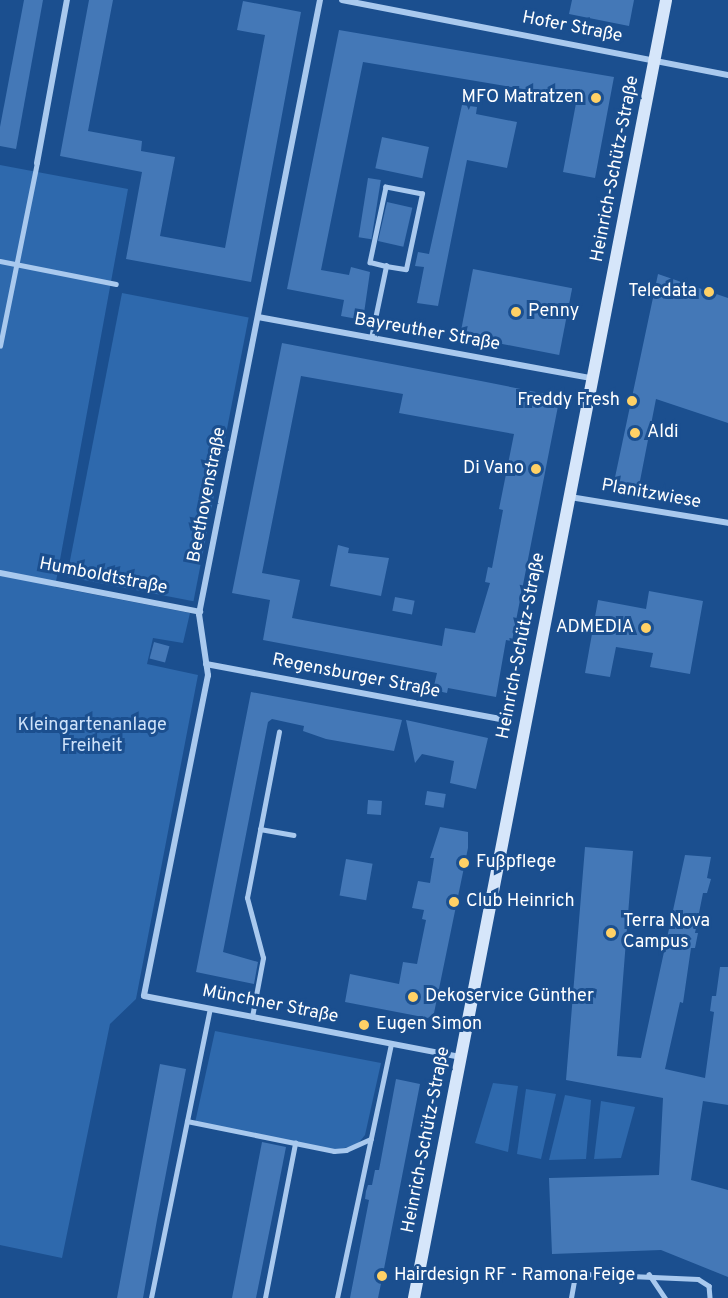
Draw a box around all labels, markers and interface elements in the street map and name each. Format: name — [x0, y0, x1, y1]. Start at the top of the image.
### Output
street label: Hofer Straße — [520, 8, 624, 48]
street label: Heinrich-Schütz-Straße — [587, 74, 645, 264]
place label: MFO Matratzen — [462, 87, 584, 109]
marker: MFO Matratzen — [589, 91, 603, 105]
place label: Teledata — [628, 281, 697, 303]
marker: Teledata — [702, 285, 716, 299]
place label: Penny — [528, 301, 579, 323]
marker: Penny — [509, 305, 523, 319]
street label: Bayreuther Straße — [352, 310, 502, 356]
place label: Freddy Fresh — [517, 390, 620, 412]
marker: Freddy Fresh — [625, 394, 639, 408]
place label: Aldi — [647, 422, 679, 444]
street label: Beethovenstraße — [184, 425, 232, 565]
marker: Aldi — [628, 426, 642, 440]
place label: Di Vano — [462, 458, 524, 480]
marker: Di Vano — [529, 462, 543, 476]
street label: Planitzwiese — [599, 476, 703, 514]
street label: Heinrich-Schütz-Straße — [493, 551, 551, 741]
street label: Humboldtstraße — [37, 554, 169, 600]
place label: ADMEDIA — [556, 617, 634, 639]
marker: ADMEDIA — [639, 621, 653, 635]
street label: Regensburger Straße — [270, 650, 442, 704]
park label: Kleingartenanlage Freiheit — [17, 716, 167, 758]
place label: Fußpflege — [476, 852, 556, 874]
marker: Fußpflege — [457, 856, 471, 870]
place label: Club Heinrich — [466, 891, 575, 913]
marker: Club Heinrich — [447, 895, 461, 909]
place label: Terra Nova Campus — [623, 912, 710, 954]
marker: Terra Nova Campus — [604, 926, 618, 940]
street label: Münchner Straße — [200, 981, 340, 1029]
place label: Dekoservice Günther — [425, 986, 594, 1008]
marker: Dekoservice Günther — [406, 990, 420, 1004]
place label: Eugen Simon — [376, 1014, 482, 1036]
marker: Eugen Simon — [357, 1018, 371, 1032]
street label: Heinrich-Schütz-Straße — [398, 1045, 456, 1235]
place label: Hairdesign RF - Ramona Feige — [394, 1265, 635, 1287]
marker: Hairdesign RF - Ramona Feige — [375, 1269, 389, 1283]

